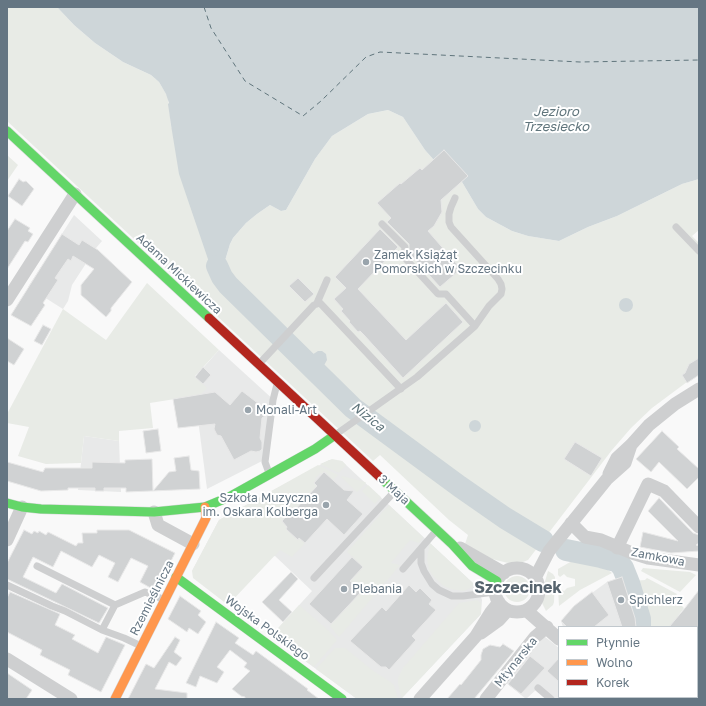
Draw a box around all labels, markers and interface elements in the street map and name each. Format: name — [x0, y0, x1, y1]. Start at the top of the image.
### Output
water label: Jezioro Trzesiecko — [523, 104, 589, 135]
street label: Adama Mickiewicza — [133, 231, 225, 317]
place label: Zamek Książąt Pomorskich w Szczecinku — [374, 248, 522, 276]
marker: Zamek Książąt Pomorskich w Szczecinku — [361, 257, 371, 267]
water label: Nizica — [348, 399, 388, 435]
place label: Monali-Art — [256, 403, 317, 417]
marker: Monali-Art — [243, 405, 253, 415]
street label: 3 Maja — [376, 472, 412, 508]
place label: Szkoła Muzyczna im. Oskara Kolberga — [202, 491, 318, 519]
marker: Szkoła Muzyczna im. Oskara Kolberga — [321, 500, 331, 510]
street label: Zamkowa — [630, 545, 686, 569]
street label: Rzemieślnicza — [127, 558, 177, 638]
district label: Szczecinek — [474, 578, 562, 598]
place label: Plebania — [352, 582, 402, 596]
marker: Plebania — [339, 584, 349, 594]
street label: Wojska Polskiego — [222, 593, 312, 663]
place label: Spichlerz — [629, 593, 683, 607]
marker: Spichlerz — [616, 595, 626, 605]
legend — [558, 626, 698, 698]
street label: Młynarska — [492, 634, 540, 690]
text: Płynnie — [596, 635, 640, 650]
text: Wolno — [596, 655, 633, 670]
text: Korek — [596, 675, 630, 690]

